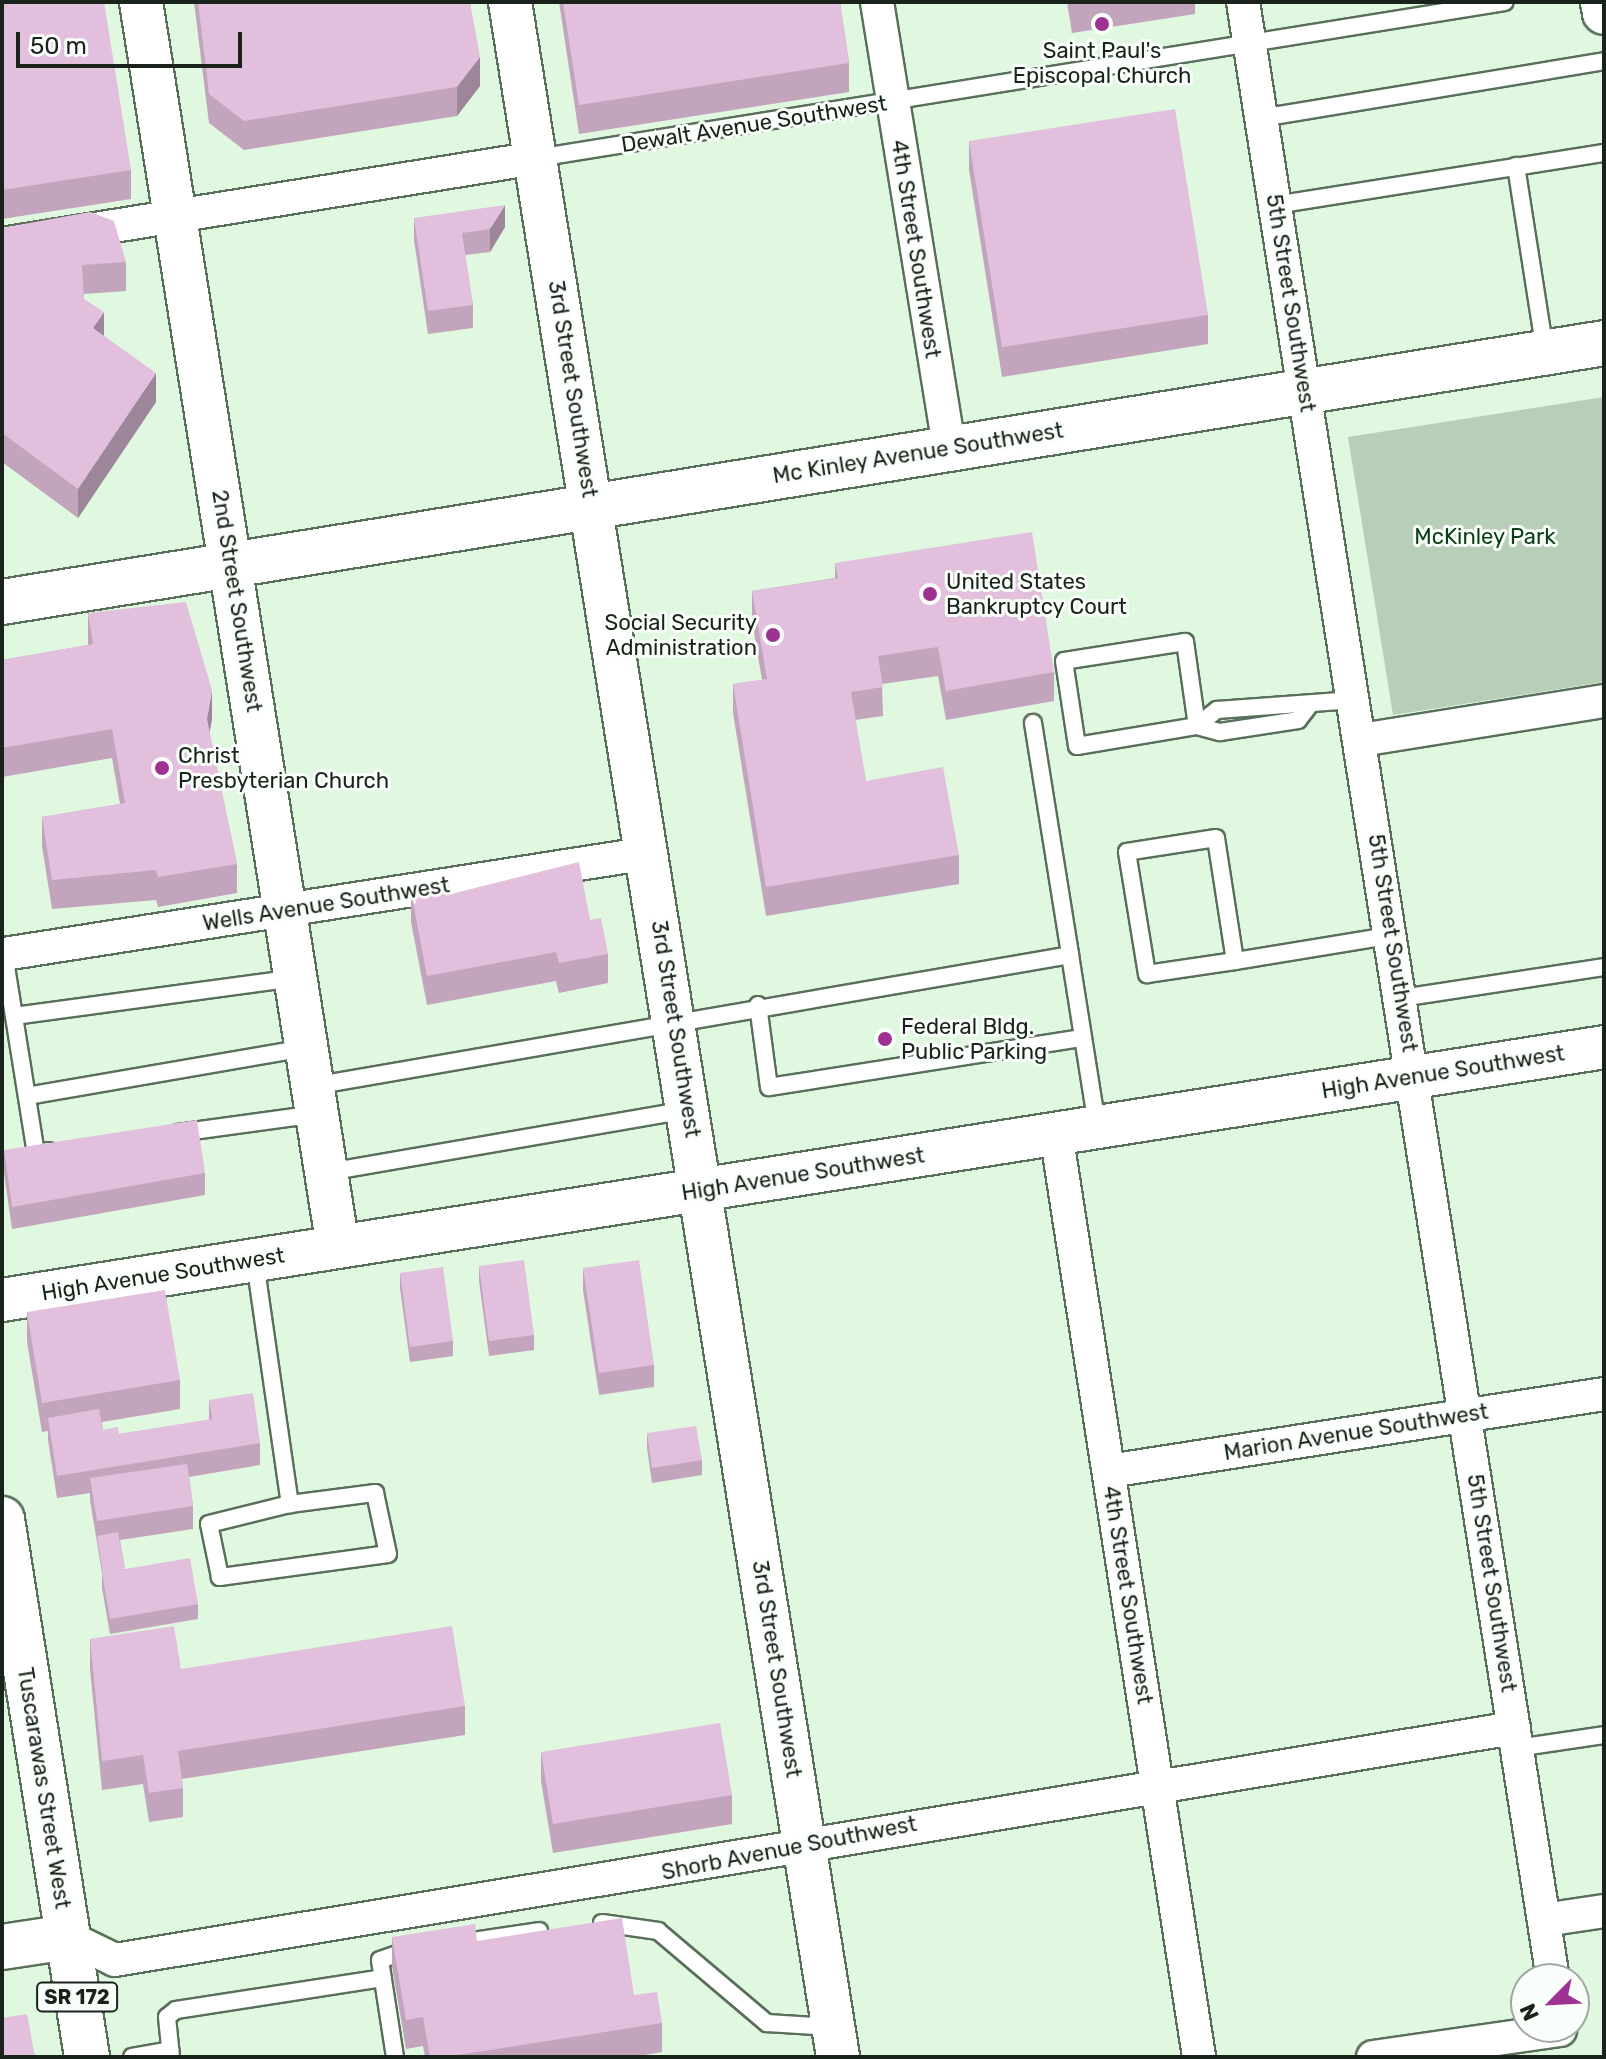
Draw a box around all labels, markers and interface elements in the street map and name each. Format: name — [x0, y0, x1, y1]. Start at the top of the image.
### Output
marker: Saint Paul's Episcopal Church — [1093, 15, 1111, 33]
scale bar — [20, 16, 246, 66]
text: 50 m — [30, 32, 87, 60]
place label: Saint Paul's Episcopal Church — [1013, 37, 1191, 88]
street label: Dewalt Avenue Southwest — [619, 90, 889, 158]
street label: 4th Street Southwest — [886, 138, 946, 360]
street label: 5th Street Southwest — [1261, 192, 1321, 414]
street label: 3rd Street Southwest — [543, 278, 603, 500]
street label: Mc Kinley Avenue Southwest — [770, 417, 1066, 489]
street label: 2nd Street Southwest — [206, 488, 268, 714]
park label: McKinley Park — [1414, 524, 1556, 550]
place label: United States Bankruptcy Court — [946, 568, 1128, 620]
marker: United States Bankruptcy Court — [921, 585, 939, 603]
place label: Social Security Administration — [605, 609, 757, 660]
marker: Social Security Administration — [764, 626, 782, 644]
place label: Christ Presbyterian Church — [178, 742, 389, 794]
marker: Christ Presbyterian Church — [153, 759, 171, 777]
street label: 5th Street Southwest — [1363, 832, 1423, 1054]
street label: Wells Avenue Southwest — [200, 871, 452, 937]
street label: 3rd Street Southwest — [646, 918, 706, 1140]
place label: Federal Bldg. Public Parking — [901, 1013, 1047, 1064]
marker: Federal Bldg. Public Parking — [876, 1030, 894, 1048]
street label: High Avenue Southwest — [1319, 1040, 1567, 1104]
street label: High Avenue Southwest — [679, 1142, 927, 1206]
street label: High Avenue Southwest — [39, 1242, 287, 1306]
street label: Marion Avenue Southwest — [1222, 1398, 1490, 1466]
street label: 5th Street Southwest — [1462, 1472, 1522, 1694]
street label: 4th Street Southwest — [1098, 1484, 1158, 1706]
street label: 3rd Street Southwest — [747, 1558, 807, 1780]
street label: Tuscarawas Street West — [12, 1665, 76, 1911]
street label: Shorb Avenue Southwest — [659, 1810, 919, 1886]
north arrow — [1510, 1963, 1590, 2043]
road number: SR 172 — [35, 1981, 119, 2013]
text: N — [1514, 1999, 1545, 2025]

